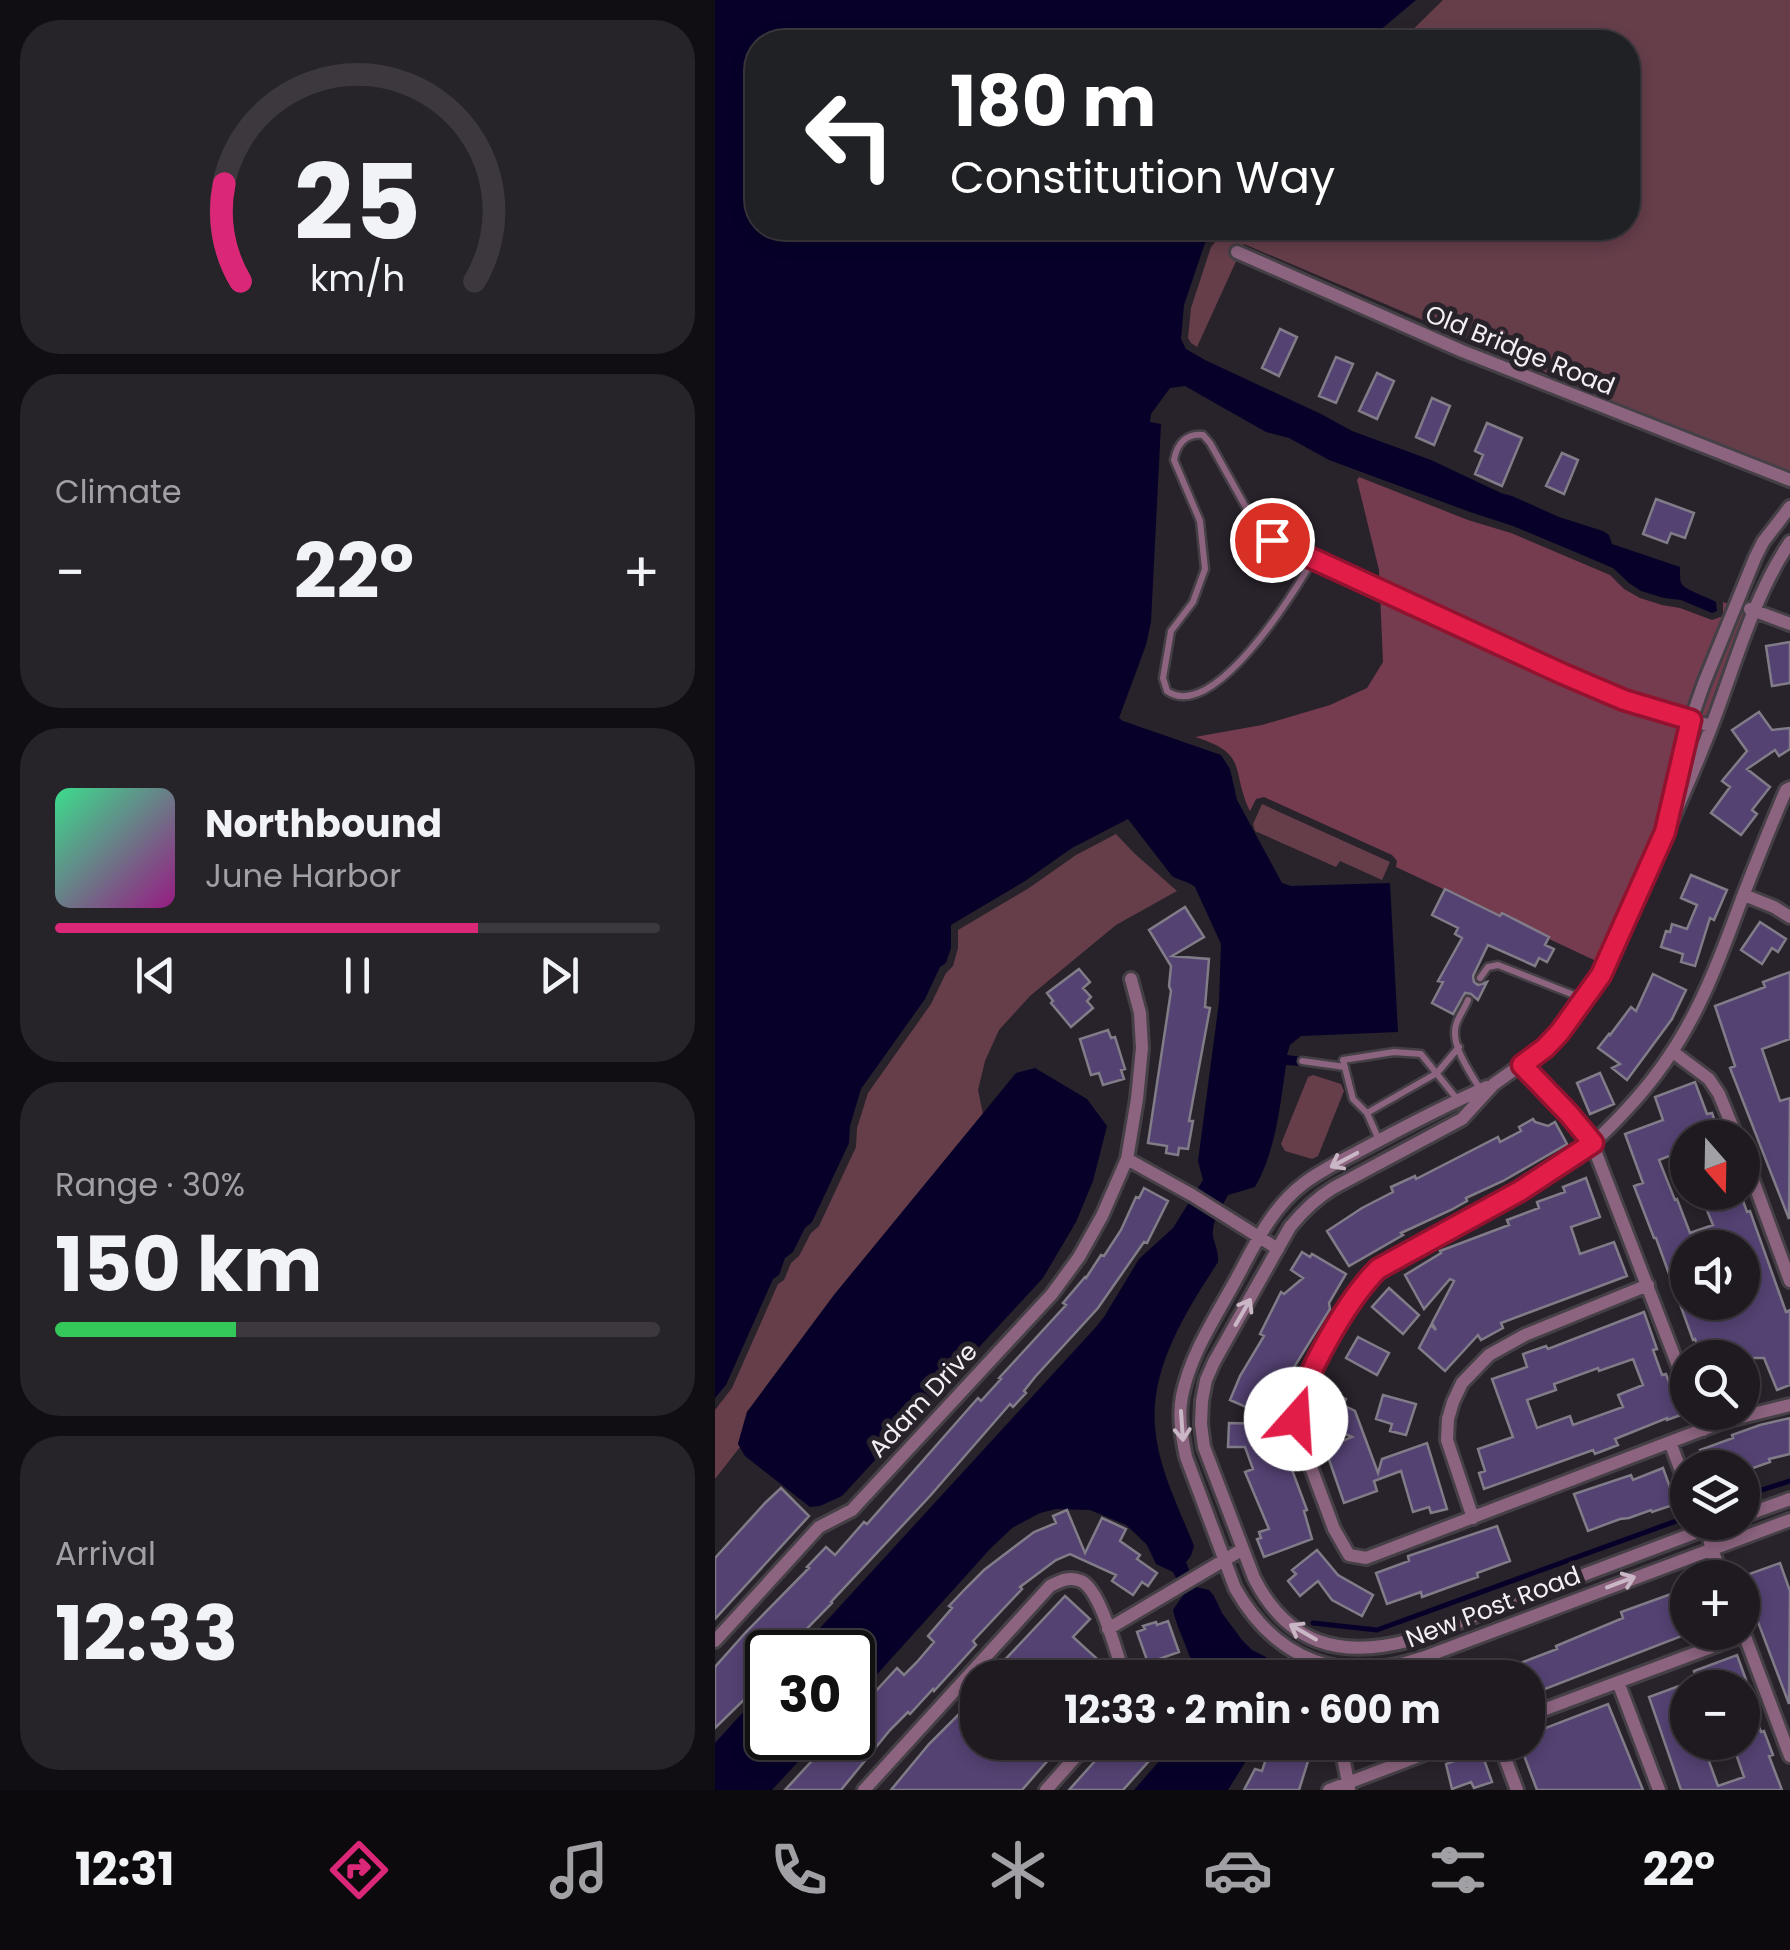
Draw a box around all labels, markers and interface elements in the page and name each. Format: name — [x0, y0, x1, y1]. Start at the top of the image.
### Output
text: 180 m — [950, 52, 1156, 151]
icon: left — [785, 70, 915, 200]
text: 25 — [294, 130, 421, 275]
text: Constitution Way — [950, 146, 1335, 209]
text: km/h — [310, 253, 405, 304]
street label: Old Bridge Road — [1420, 296, 1620, 404]
text: Climate — [55, 469, 182, 514]
pin — [1230, 498, 1315, 583]
icon: arrive — [1245, 513, 1300, 568]
text: 22° — [294, 519, 414, 624]
text: − — [55, 534, 85, 611]
text: + — [622, 534, 660, 611]
text: Northbound — [205, 797, 442, 850]
text: June Harbor — [205, 853, 401, 898]
icon: previous — [128, 948, 183, 1003]
icon: pause — [330, 948, 385, 1003]
icon: next — [532, 948, 587, 1003]
north arrow — [1670, 1120, 1760, 1210]
map controls — [1670, 1120, 1760, 1760]
one-way arrow — [1330, 1150, 1360, 1170]
text: Range · 30% — [55, 1162, 245, 1207]
text: 150 km — [55, 1212, 323, 1317]
button: sound — [1670, 1230, 1760, 1320]
one-way arrow — [1233, 1297, 1253, 1327]
street label: Adam Drive — [860, 1335, 986, 1465]
button: search — [1670, 1340, 1760, 1430]
position arrow — [1244, 1367, 1348, 1471]
one-way arrow — [1173, 1409, 1192, 1442]
button: layers — [1670, 1450, 1760, 1540]
text: Arrival — [55, 1531, 156, 1576]
street label: New Post Road — [1401, 1558, 1585, 1656]
button: + — [1670, 1560, 1760, 1650]
one-way arrow — [1605, 1572, 1636, 1590]
text: 12:33 — [55, 1581, 238, 1686]
one-way arrow — [1289, 1621, 1318, 1641]
speed limit sign: 30 — [745, 1630, 875, 1760]
button: − — [1670, 1670, 1760, 1760]
text: 12:33 · 2 min · 600 m — [1064, 1683, 1441, 1736]
icon: directions — [324, 1835, 394, 1905]
icon: music — [544, 1835, 614, 1905]
icon: phone — [764, 1835, 834, 1905]
icon: climate — [983, 1835, 1053, 1905]
icon: car — [1203, 1835, 1273, 1905]
icon: filters — [1423, 1835, 1493, 1905]
text: 12:31 — [75, 1838, 174, 1901]
text: 22° — [1643, 1838, 1715, 1901]

